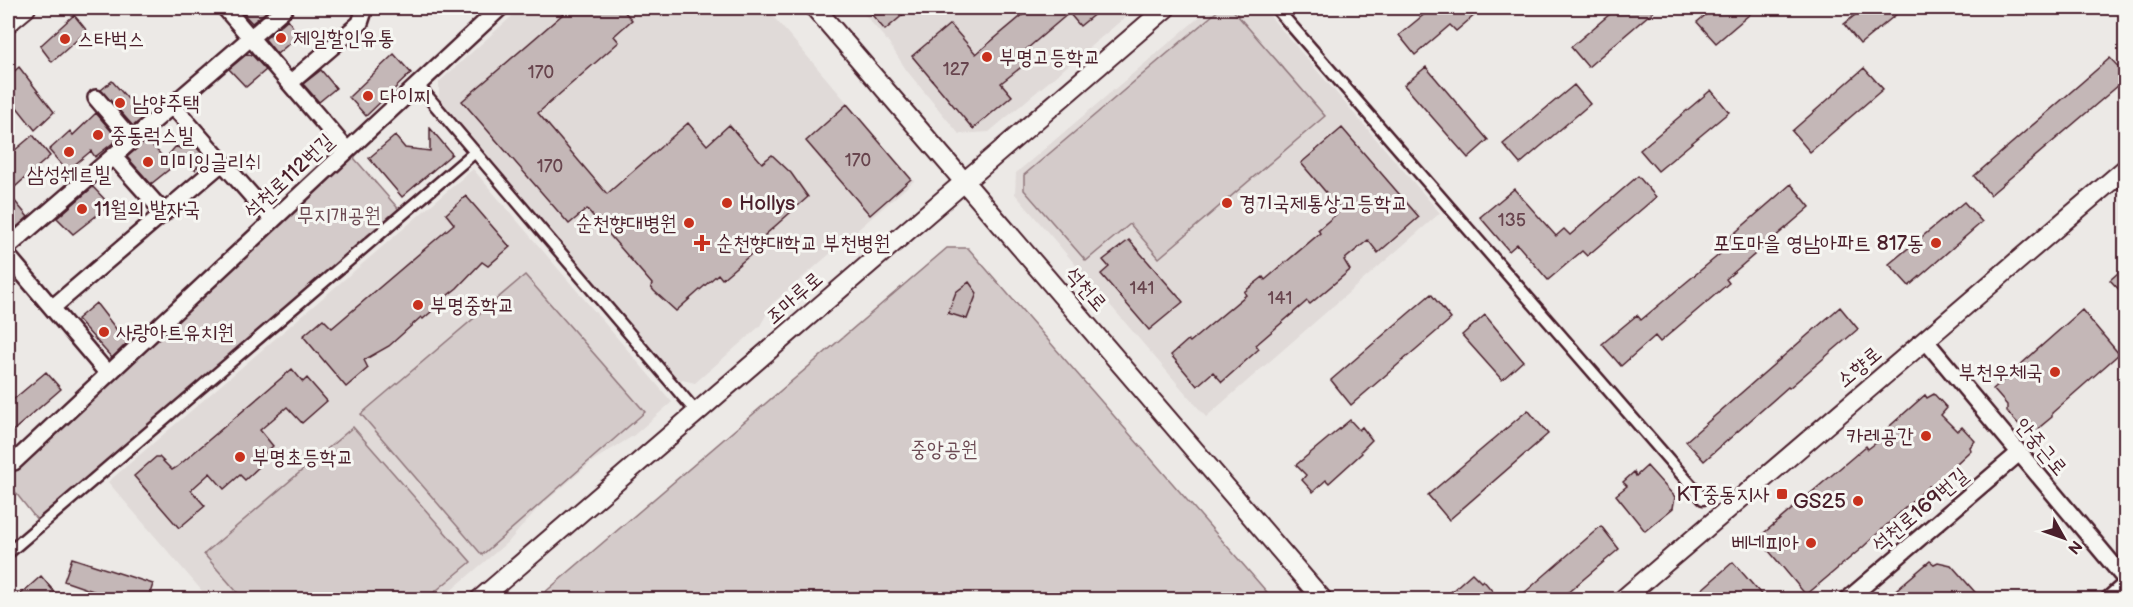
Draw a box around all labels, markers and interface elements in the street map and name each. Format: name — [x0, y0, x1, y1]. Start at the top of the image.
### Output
place label: 제일할인유통 — [293, 26, 394, 51]
place label: 스타벅스 — [77, 27, 145, 52]
marker: 제일할인유통 — [274, 31, 288, 45]
marker: 스타벅스 — [58, 32, 72, 46]
place label: 부명고등학교 — [999, 45, 1100, 70]
marker: 부명고등학교 — [980, 50, 994, 64]
house number: 127 — [943, 59, 969, 80]
house number: 170 — [528, 62, 554, 83]
place label: 다이찌 — [380, 84, 431, 109]
marker: 다이찌 — [361, 89, 375, 103]
place label: 남양주택 — [132, 91, 200, 116]
marker: 남양주택 — [113, 96, 127, 110]
place label: 중동럭스빌 — [110, 123, 195, 148]
marker: 중동럭스빌 — [91, 128, 105, 142]
street label: 석천로112번길 — [239, 128, 339, 224]
marker: 삼성쉐르빌 — [62, 145, 76, 159]
place label: 미미잉글리쉬 — [160, 150, 261, 175]
house number: 170 — [845, 150, 871, 171]
marker: 미미잉글리쉬 — [141, 155, 155, 169]
house number: 170 — [537, 156, 563, 177]
place label: 삼성쉐르빌 — [27, 162, 111, 187]
place label: Hollys — [739, 191, 795, 216]
place label: 경기국제통상고등학교 — [1239, 191, 1408, 216]
marker: Hollys — [720, 196, 734, 210]
marker: 경기국제통상고등학교 — [1220, 196, 1234, 210]
place label: 11월의 발자국 — [94, 197, 200, 222]
marker: 11월의 발자국 — [75, 202, 89, 216]
park label: 무지개공원 — [297, 203, 381, 228]
house number: 135 — [1498, 210, 1526, 231]
place label: 순천향대병원 — [576, 211, 677, 236]
marker: 순천향대병원 — [682, 216, 696, 230]
place label: 순천향대학교 부천병원 — [716, 231, 891, 256]
place label: 포도마을 영남아파트 817동 — [1713, 231, 1924, 256]
marker: 순천향대학교 부천병원 — [693, 234, 711, 252]
marker: 포도마을 영남아파트 817동 — [1929, 236, 1943, 250]
street label: 석천로 — [1060, 262, 1112, 316]
street label: 조마루로 — [760, 266, 828, 330]
house number: 141 — [1130, 278, 1154, 299]
house number: 141 — [1268, 288, 1292, 309]
place label: 부명중학교 — [430, 293, 515, 318]
marker: 부명중학교 — [411, 298, 425, 312]
place label: 사랑아트유치원 — [116, 320, 234, 345]
marker: 사랑아트유치원 — [97, 325, 111, 339]
street label: 소향로 — [1832, 341, 1886, 393]
place label: 부천우체국 — [1959, 360, 2043, 385]
marker: 부천우체국 — [2048, 365, 2062, 379]
street label: 안중근로 — [2010, 413, 2072, 481]
place label: 카레공간 — [1846, 424, 1914, 449]
marker: 카레공간 — [1919, 429, 1933, 443]
park label: 중앙공원 — [910, 437, 978, 462]
place label: 부명초등학교 — [252, 445, 353, 470]
marker: 부명초등학교 — [233, 450, 247, 464]
street label: 석천로169번길 — [1867, 463, 1973, 557]
place label: KT중동지사 — [1676, 482, 1770, 507]
marker: KT중동지사 — [1775, 487, 1789, 501]
place label: GS25 — [1793, 489, 1846, 514]
marker: GS25 — [1851, 494, 1865, 508]
north arrow — [2034, 508, 2094, 568]
place label: 베네피아 — [1731, 531, 1799, 556]
marker: 베네피아 — [1804, 536, 1818, 550]
text: N — [2063, 536, 2085, 557]

